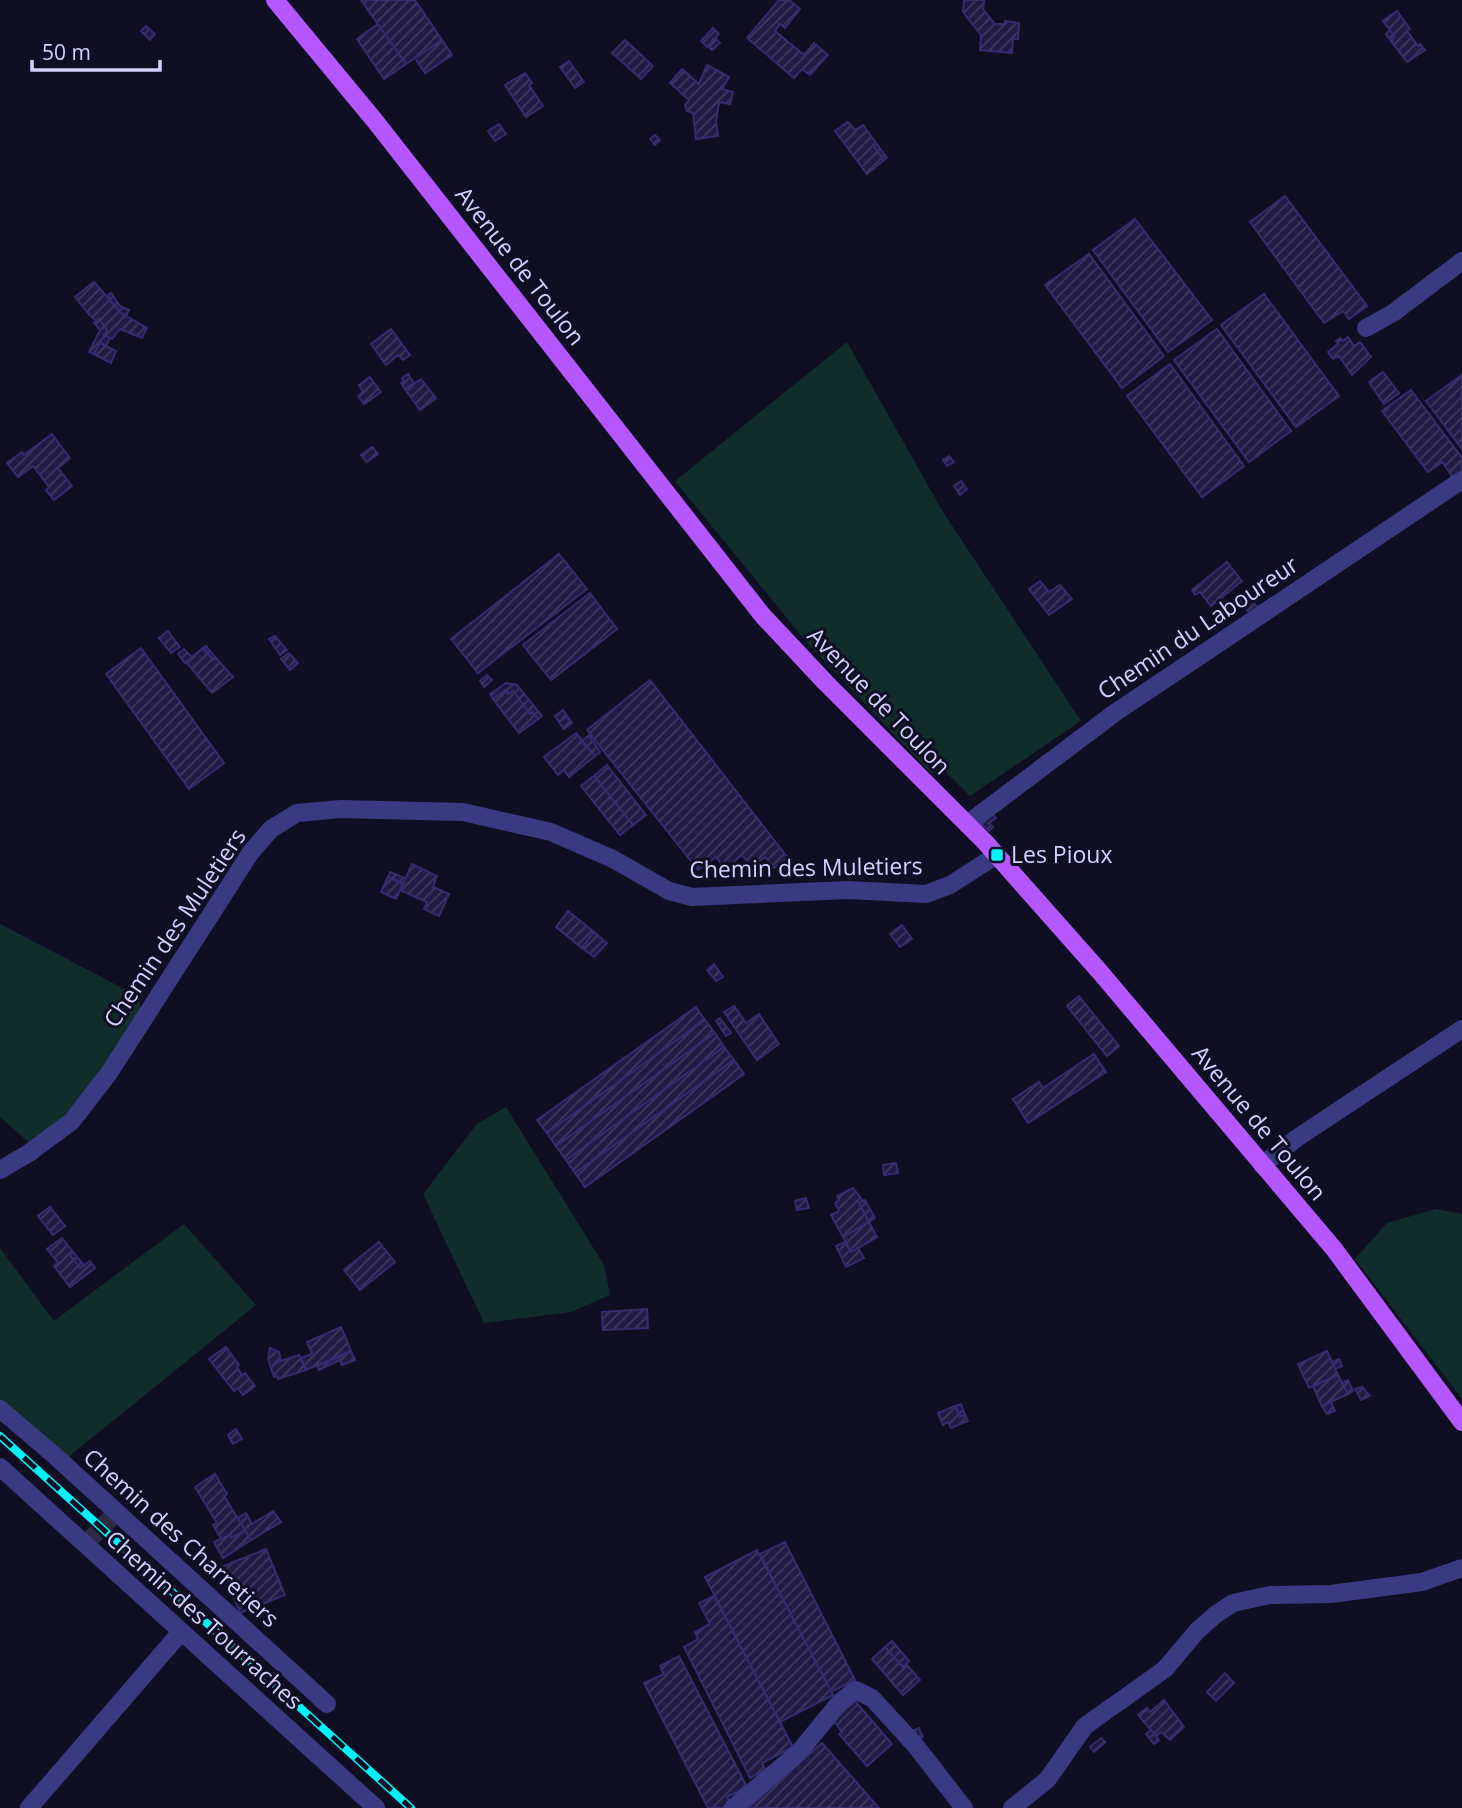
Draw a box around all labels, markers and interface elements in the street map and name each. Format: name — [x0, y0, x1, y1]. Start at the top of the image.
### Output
scale bar — [32, 28, 159, 72]
text: 50 m — [42, 38, 91, 66]
street label: Avenue de Toulon — [449, 179, 593, 351]
street label: Chemin du Laboureur — [1091, 548, 1304, 706]
street label: Avenue de Toulon — [801, 620, 958, 781]
street label: Chemin des Muletiers — [96, 822, 253, 1033]
place label: Les Pioux — [1011, 838, 1112, 870]
marker: Les Pioux — [989, 847, 1005, 863]
street label: Chemin des Muletiers — [689, 849, 923, 885]
street label: Avenue de Toulon — [1185, 1038, 1334, 1207]
street label: Chemin des Charretiers — [77, 1441, 286, 1634]
street label: Chemin des Tourraches — [100, 1522, 310, 1716]

